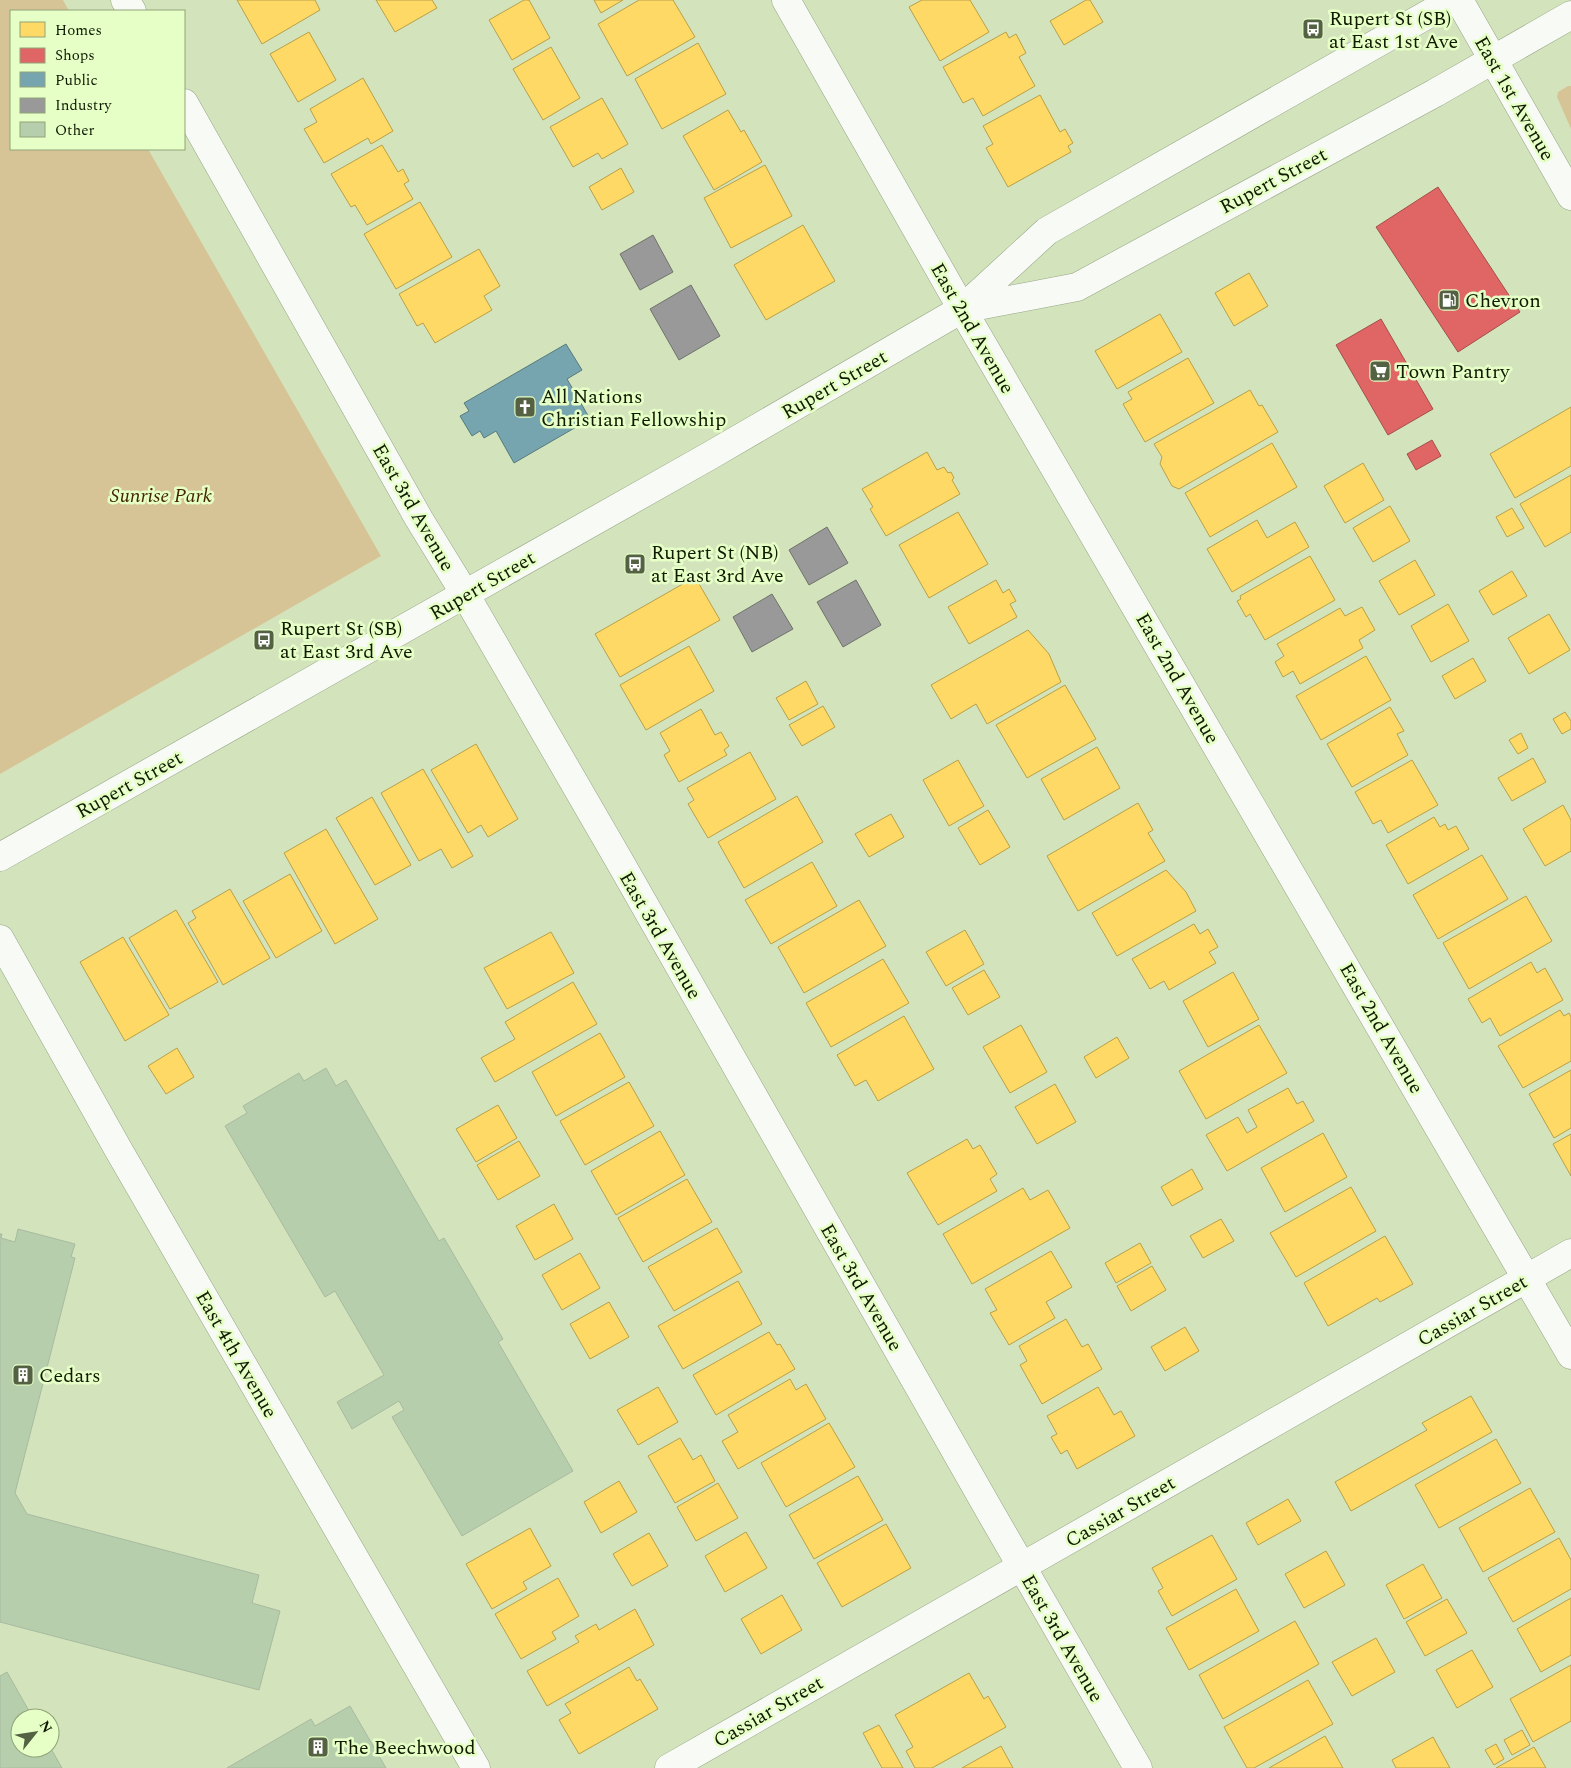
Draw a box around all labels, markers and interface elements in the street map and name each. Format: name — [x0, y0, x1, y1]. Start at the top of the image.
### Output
place label: Rupert St (SB) at East 1st Ave — [1329, 4, 1458, 57]
legend — [10, 10, 185, 150]
bus stop icon: Rupert St (SB) at East 1st Ave — [1301, 17, 1325, 41]
text: Homes — [55, 19, 102, 42]
street label: East 1st Avenue — [1466, 30, 1562, 167]
text: Shops — [55, 44, 95, 67]
text: Public — [55, 69, 98, 92]
text: Industry — [55, 94, 112, 117]
text: Other — [55, 119, 94, 142]
street label: Rupert Street — [1214, 140, 1333, 222]
street label: East 2nd Avenue — [922, 257, 1022, 400]
place label: Chevron — [1465, 286, 1541, 316]
fuel station icon: Chevron — [1437, 288, 1461, 312]
street label: Rupert Street — [776, 342, 893, 427]
place label: Town Pantry — [1396, 357, 1511, 387]
supermarket icon: Town Pantry — [1368, 359, 1392, 383]
place label: All Nations Christian Fellowship — [541, 382, 726, 435]
church icon: All Nations Christian Fellowship — [513, 395, 537, 419]
street label: East 3rd Avenue — [364, 438, 462, 577]
park label: Sunrise Park — [110, 481, 213, 511]
place label: Rupert St (NB) at East 3rd Ave — [651, 538, 784, 591]
street label: Rupert Street — [424, 543, 541, 628]
bus stop icon: Rupert St (NB) at East 3rd Ave — [623, 552, 647, 576]
street label: East 2nd Avenue — [1127, 607, 1227, 750]
place label: Rupert St (SB) at East 3rd Ave — [280, 614, 413, 667]
bus stop icon: Rupert St (SB) at East 3rd Ave — [252, 628, 276, 652]
street label: Rupert Street — [71, 743, 188, 827]
street label: East 3rd Avenue — [611, 866, 709, 1005]
street label: East 2nd Avenue — [1331, 957, 1431, 1100]
street label: East 3rd Avenue — [812, 1218, 910, 1357]
street label: Cassiar Street — [1412, 1267, 1533, 1355]
street label: East 4th Avenue — [187, 1285, 285, 1424]
place label: Cedars — [39, 1361, 101, 1391]
building icon: Cedars — [11, 1363, 35, 1387]
street label: Cassiar Street — [1060, 1468, 1181, 1556]
street label: East 3rd Avenue — [1013, 1569, 1111, 1708]
street label: Cassiar Street — [708, 1668, 829, 1756]
north arrow — [10, 1708, 60, 1758]
text: N — [34, 1717, 58, 1737]
place label: The Beechwood — [334, 1733, 476, 1763]
building icon: The Beechwood — [306, 1735, 330, 1759]

